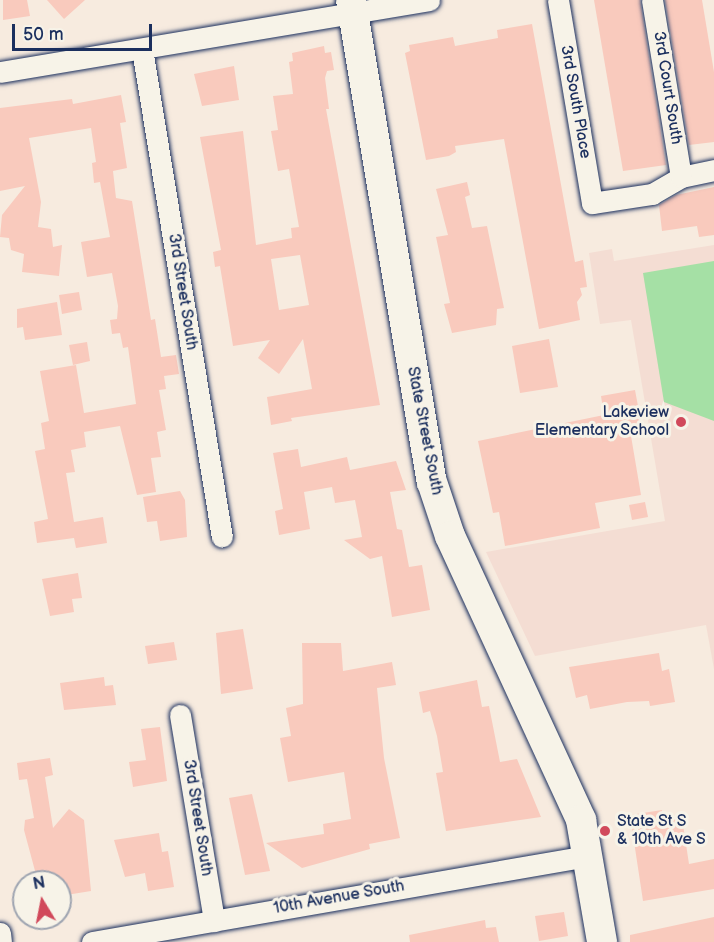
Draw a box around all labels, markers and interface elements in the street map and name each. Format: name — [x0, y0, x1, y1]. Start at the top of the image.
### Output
scale bar — [15, 12, 154, 50]
text: 50 m — [23, 24, 64, 45]
street label: 3rd Court South — [649, 30, 685, 146]
street label: 3rd South Place — [556, 44, 594, 160]
street label: 3rd Street South — [163, 232, 201, 352]
street label: State Street South — [402, 365, 446, 497]
place label: Lakeview Elementary School — [533, 403, 669, 441]
marker: Lakeview Elementary School — [674, 415, 688, 429]
street label: 3rd Street South — [178, 758, 216, 878]
place label: State St S & 10th Ave S — [617, 812, 706, 850]
marker: State St S & 10th Ave S — [598, 824, 612, 838]
north arrow — [12, 870, 72, 930]
text: N — [32, 873, 47, 894]
street label: 10th Avenue South — [272, 877, 406, 919]

